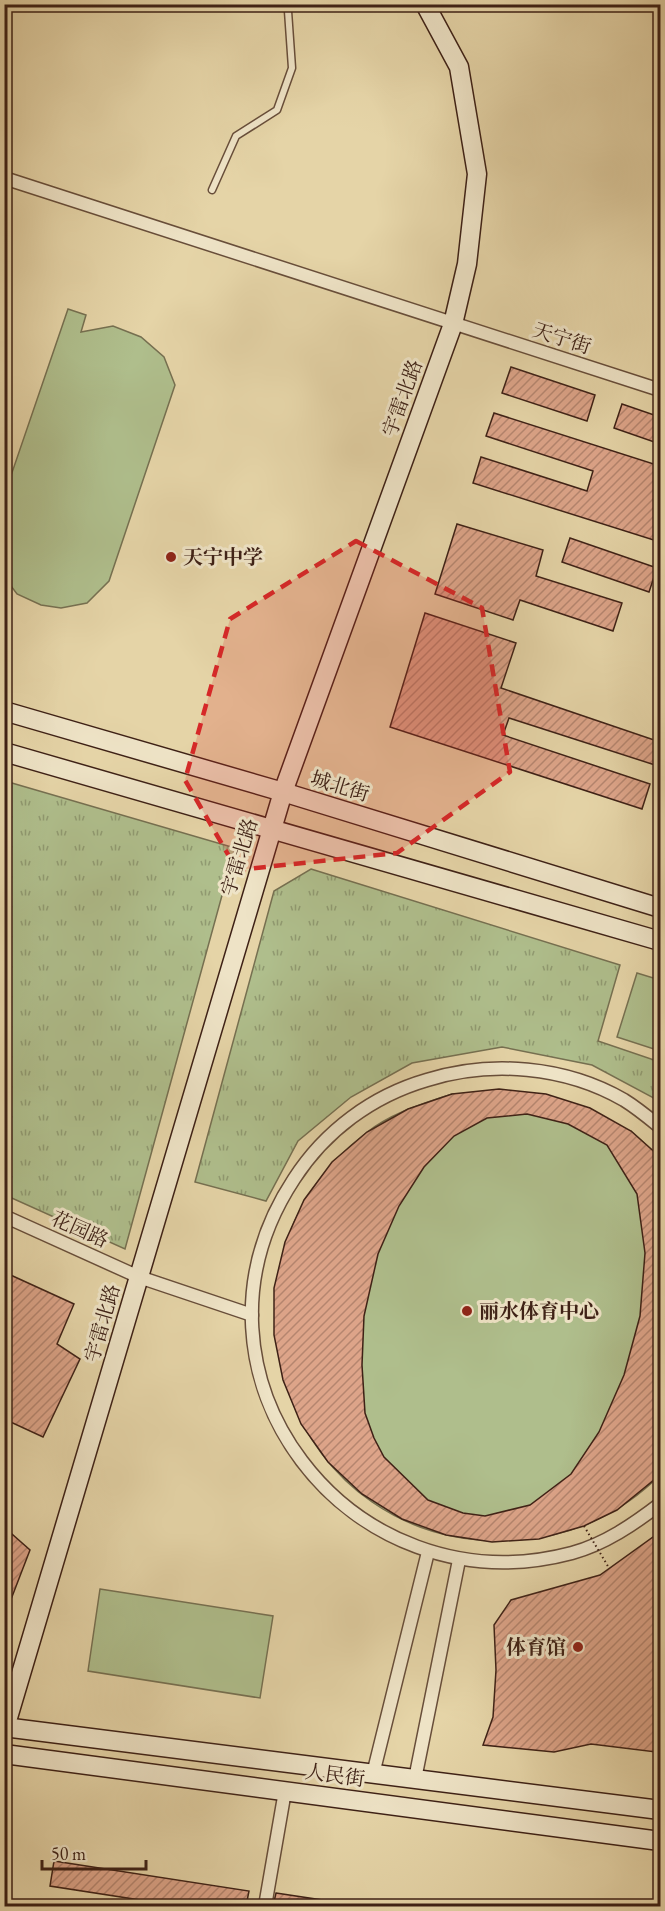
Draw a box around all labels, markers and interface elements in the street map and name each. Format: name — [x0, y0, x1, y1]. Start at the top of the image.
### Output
street label: 天宁街 — [529, 316, 595, 360]
street label: 宇雷北路 — [376, 356, 428, 440]
place label: 天宁中学 — [183, 544, 263, 570]
marker: 天宁中学 — [164, 550, 178, 564]
street label: 城北街 — [308, 765, 372, 807]
street label: 宇雷北路 — [215, 815, 263, 899]
street label: 花园路 — [47, 1205, 113, 1253]
street label: 宇雷北路 — [78, 1281, 126, 1365]
place label: 丽水体育中心 — [479, 1298, 599, 1324]
marker: 丽水体育中心 — [460, 1304, 474, 1318]
place label: 体育馆 — [506, 1634, 566, 1660]
marker: 体育馆 — [571, 1640, 585, 1654]
street label: 人民街 — [303, 1758, 367, 1792]
scale bar — [42, 1833, 146, 1871]
text: 50 m — [51, 1842, 86, 1865]

